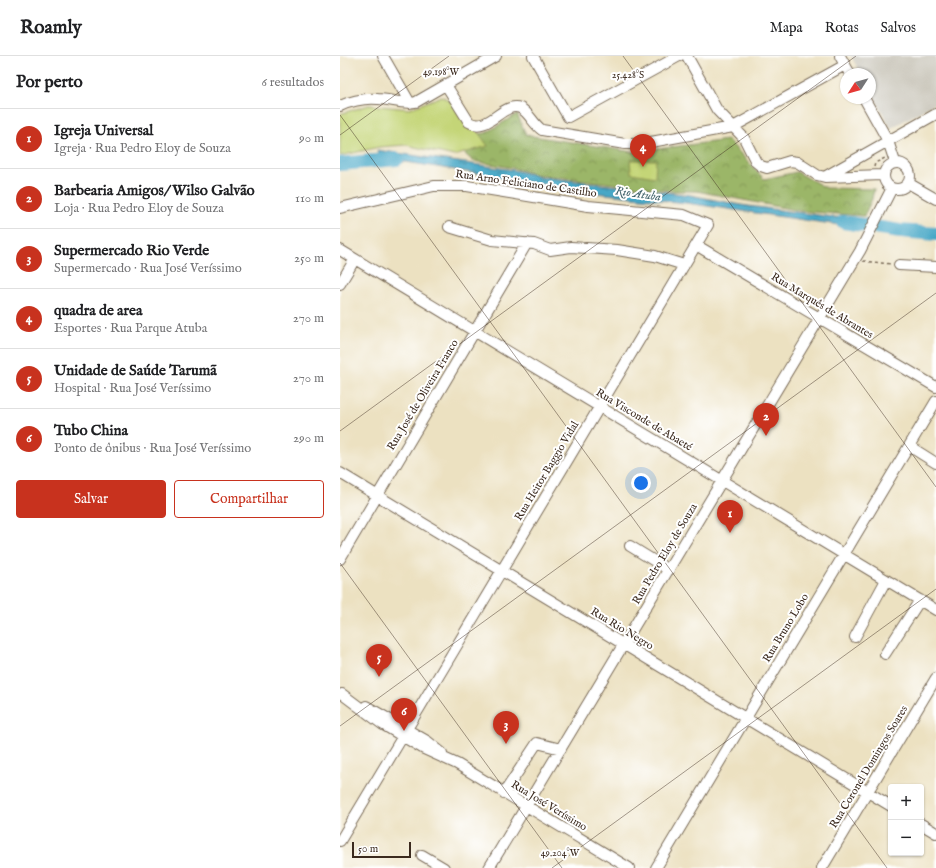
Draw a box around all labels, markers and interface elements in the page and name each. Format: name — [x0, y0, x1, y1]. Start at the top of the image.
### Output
text: Roamly — [20, 16, 82, 40]
text: Mapa — [770, 19, 803, 37]
text: Rotas — [825, 19, 859, 37]
text: Salvos — [881, 19, 916, 37]
text: 49.198°W — [423, 66, 460, 79]
north arrow — [840, 68, 876, 104]
text: 25.428°S — [612, 69, 644, 82]
text: Por perto — [16, 72, 83, 93]
text: 6 resultados — [261, 74, 324, 91]
text: Igreja Universal — [54, 121, 153, 140]
text: 1 — [27, 130, 31, 147]
text: 90 m — [299, 130, 324, 147]
pin: 4 — [630, 134, 656, 167]
text: Igreja · Rua Pedro Eloy de Souza — [54, 140, 231, 157]
street label: Rua Arno Feliciano de Castilho — [454, 167, 598, 201]
text: Barbearia Amigos/ Wilso Galvão — [54, 181, 255, 200]
water label: Rio Atuba — [614, 183, 662, 205]
text: 2 — [26, 190, 32, 207]
text: 110 m — [295, 190, 324, 207]
text: Loja · Rua Pedro Eloy de Souza — [54, 200, 224, 217]
text: Supermercado Rio Verde — [54, 241, 209, 260]
text: 3 — [27, 250, 31, 267]
text: 250 m — [294, 250, 324, 267]
text: Supermercado · Rua José Veríssimo — [54, 260, 242, 277]
street label: Rua Marquês de Abrantes — [768, 270, 876, 342]
text: quadra de area — [54, 301, 142, 320]
text: 4 — [26, 310, 32, 327]
text: 270 m — [293, 310, 324, 327]
text: Esportes · Rua Parque Atuba — [54, 320, 207, 337]
street label: Rua José de Oliveira Franco — [384, 337, 462, 453]
text: Unidade de Saúde Tarumã — [54, 361, 217, 380]
text: 5 — [27, 370, 31, 387]
text: 270 m — [293, 370, 324, 387]
text: Hospital · Rua José Veríssimo — [54, 380, 211, 397]
street label: Rua Visconde de Abaeté — [593, 386, 695, 454]
pin: 2 — [753, 403, 779, 436]
street label: Rua Heitor Baggio Vidal — [512, 419, 582, 523]
text: Tubo China — [54, 421, 128, 440]
text: 6 — [26, 430, 32, 447]
text: 290 m — [293, 430, 324, 447]
text: Ponto de ônibus · Rua José Veríssimo — [54, 440, 251, 457]
your location — [631, 473, 651, 493]
button: Salvar — [16, 480, 166, 518]
button: Compartilhar — [174, 480, 324, 518]
pin: 1 — [717, 500, 743, 533]
street label: Rua Pedro Eloy de Souza — [629, 501, 701, 607]
street label: Rua Bruno Lobo — [760, 591, 812, 665]
street label: Rua Rio Negro — [588, 605, 656, 653]
pin: 5 — [366, 644, 392, 677]
pin: 6 — [391, 698, 417, 731]
street label: Rua Coronel Domingos Soares — [827, 703, 911, 831]
pin: 3 — [493, 711, 519, 744]
street label: Rua José Veríssimo — [508, 778, 590, 834]
map controls — [888, 784, 924, 856]
button: + — [888, 784, 924, 820]
button: − — [888, 820, 924, 856]
scale bar — [352, 840, 411, 859]
text: 50 m — [358, 842, 378, 856]
text: 49.204°W — [541, 847, 580, 860]

